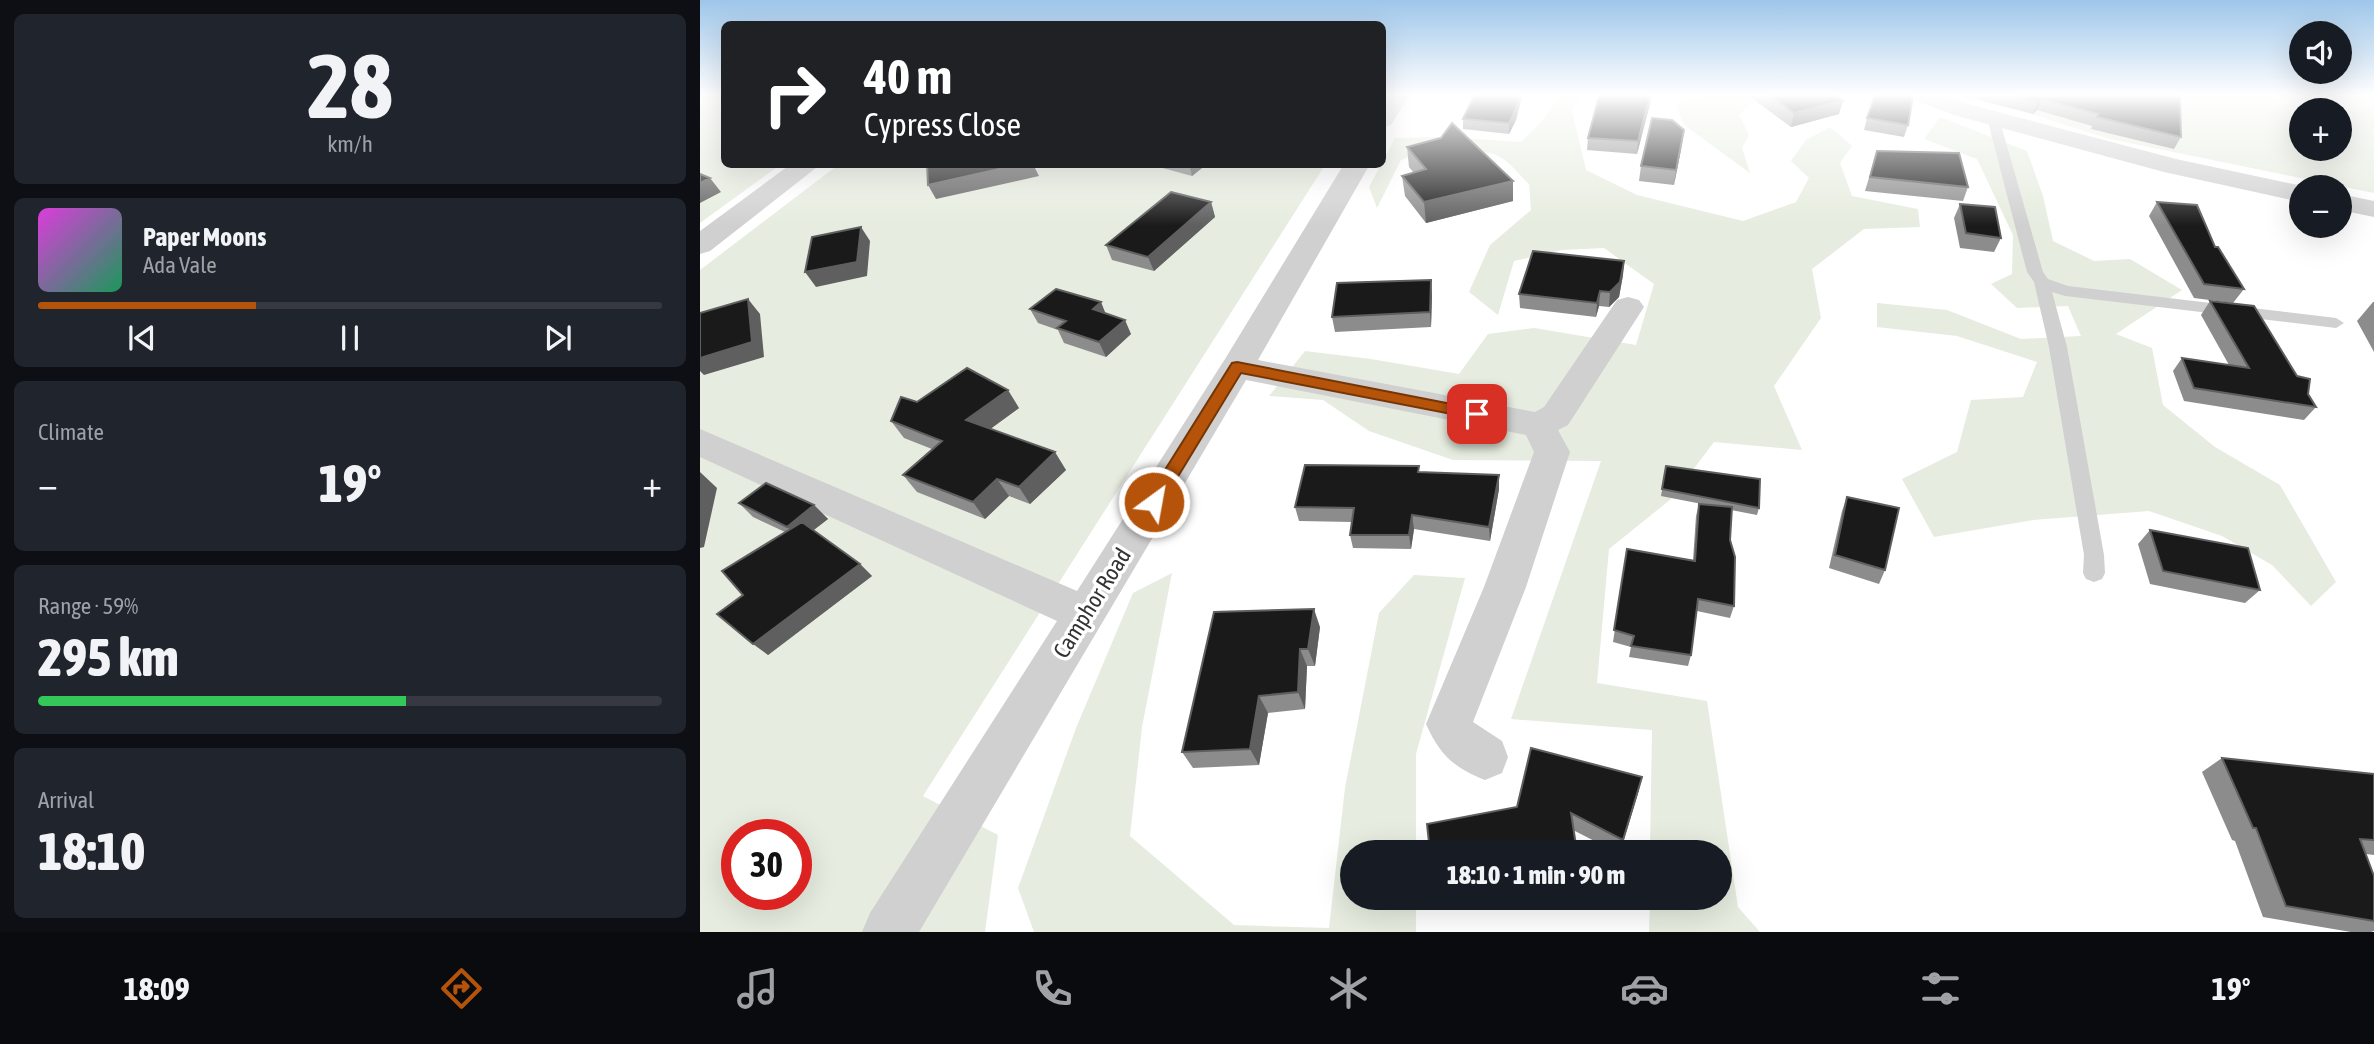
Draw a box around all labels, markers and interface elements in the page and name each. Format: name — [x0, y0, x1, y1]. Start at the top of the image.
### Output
map controls — [2289, 21, 2352, 238]
button: sound — [2289, 21, 2352, 84]
text: 28 — [307, 33, 393, 137]
text: 40 m — [864, 48, 952, 104]
icon: right — [749, 49, 840, 140]
button: + — [2289, 98, 2352, 161]
text: Cypress Close — [864, 106, 1021, 143]
text: km/h — [327, 131, 373, 157]
button: − — [2289, 175, 2352, 238]
text: Paper Moons — [143, 222, 266, 252]
text: Ada Vale — [143, 252, 217, 278]
icon: previous — [123, 319, 161, 357]
icon: pause — [331, 319, 369, 357]
icon: next — [539, 319, 577, 357]
pin — [1447, 384, 1507, 444]
icon: arrive — [1458, 395, 1496, 433]
text: Climate — [38, 419, 104, 445]
text: 19° — [318, 453, 382, 513]
text: − — [38, 462, 58, 505]
text: + — [642, 462, 662, 505]
position arrow — [1117, 465, 1191, 539]
street label: Camphor Road — [1048, 543, 1136, 663]
text: Range · 59% — [38, 593, 138, 619]
text: 295 km — [38, 627, 179, 687]
text: Arrival — [38, 787, 94, 813]
speed limit sign: 30 — [721, 819, 812, 910]
text: 18:10 — [38, 821, 145, 881]
text: 18:10 · 1 min · 90 m — [1447, 860, 1625, 890]
icon: directions — [437, 964, 486, 1013]
icon: music — [733, 964, 782, 1013]
icon: phone — [1028, 964, 1077, 1013]
icon: climate — [1324, 964, 1373, 1013]
icon: car — [1620, 964, 1669, 1013]
icon: filters — [1916, 964, 1965, 1013]
text: 18:09 — [123, 970, 190, 1007]
text: 19° — [2212, 970, 2251, 1007]

